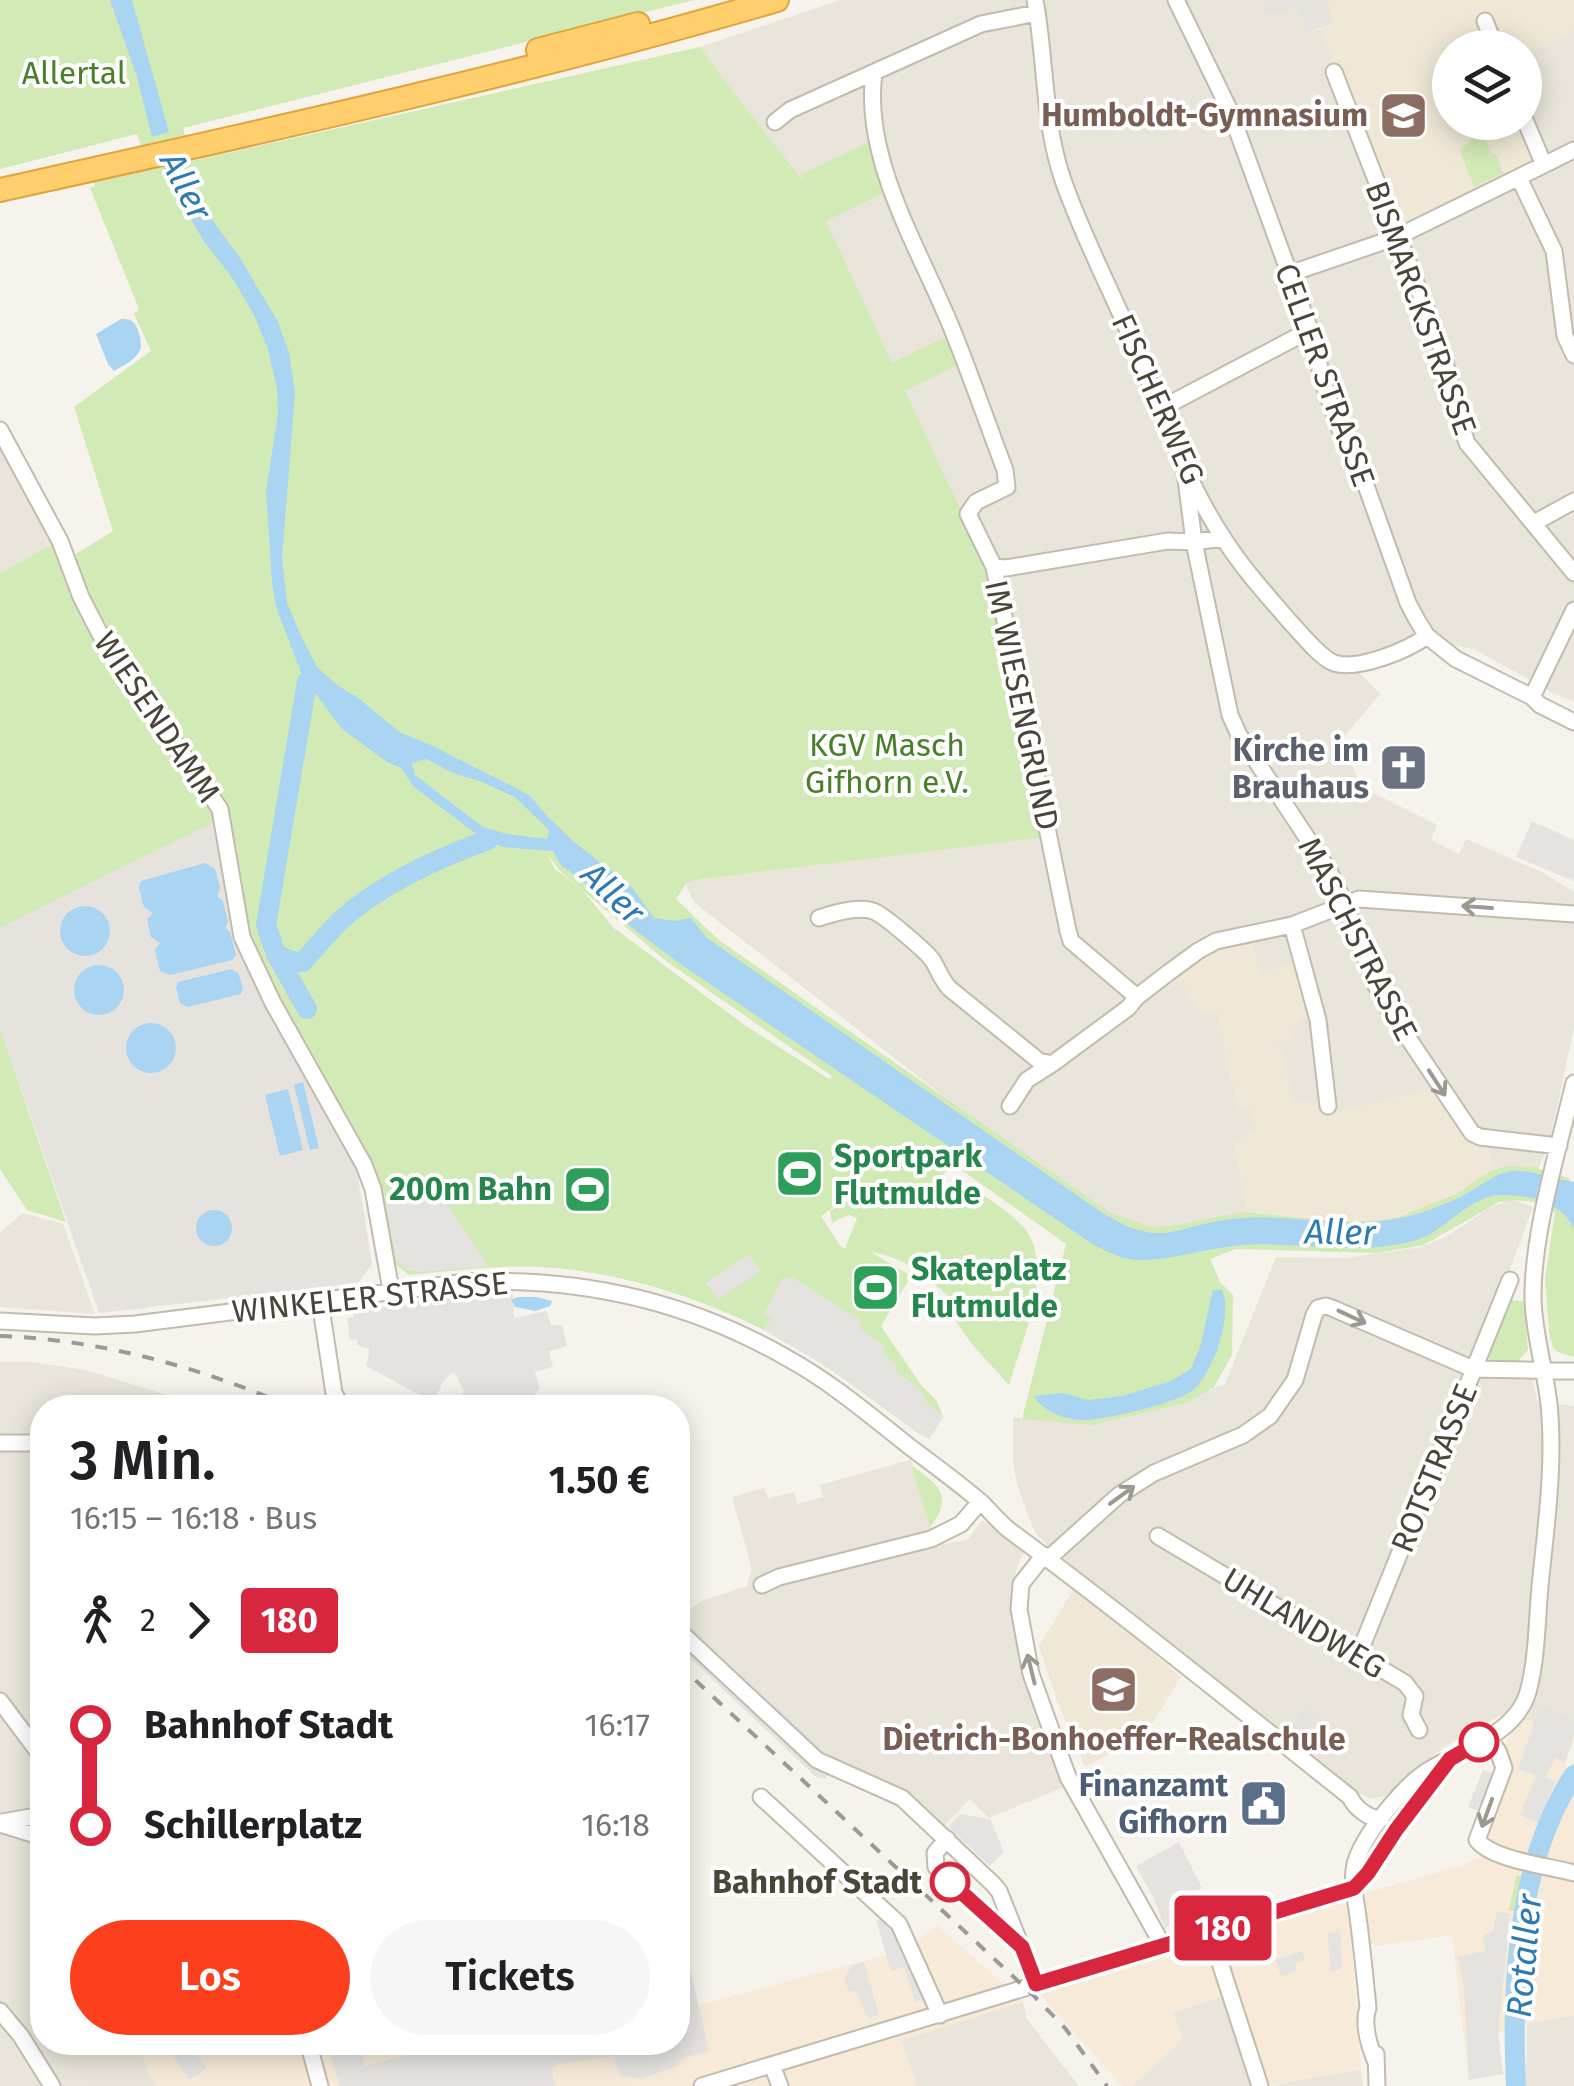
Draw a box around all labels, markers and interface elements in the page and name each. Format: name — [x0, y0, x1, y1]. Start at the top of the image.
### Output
map controls — [1432, 30, 1542, 140]
button: layers — [1432, 30, 1542, 140]
park label: Allertal — [22, 54, 126, 92]
school or university icon: Humboldt-Gymnasium — [1377, 89, 1429, 141]
place label: Humboldt-Gymnasium — [1041, 96, 1368, 134]
water label: Aller — [150, 143, 222, 229]
street label: BISMARCKSTRASSE — [1357, 176, 1485, 440]
street label: CELLER STRASSE — [1267, 258, 1383, 492]
street label: FISCHERWEG — [1104, 308, 1212, 490]
street label: IM WIESENGRUND — [977, 576, 1067, 834]
street label: WIESENDAMM — [86, 625, 228, 809]
park label: KGV Masch Gifhorn e.V. — [805, 726, 969, 801]
place label: Kirche im Brauhaus — [1232, 731, 1369, 806]
church icon: Kirche im Brauhaus — [1378, 742, 1430, 794]
street label: MASCHSTRASSE — [1290, 831, 1426, 1047]
water label: Aller — [571, 852, 654, 934]
one-way arrow — [1461, 897, 1493, 916]
one-way arrow — [1427, 1068, 1448, 1096]
place label: Sportpark Flutmulde — [834, 1137, 982, 1212]
sports icon: Sportpark Flutmulde — [773, 1148, 825, 1200]
sports icon: 200m Bahn — [561, 1163, 613, 1215]
place label: 200m Bahn — [389, 1170, 552, 1208]
water label: Aller — [1302, 1210, 1378, 1254]
place label: Skateplatz Flutmulde — [911, 1250, 1067, 1325]
sports icon: Skateplatz Flutmulde — [850, 1261, 902, 1313]
street label: WINKELER STRASSE — [230, 1264, 510, 1330]
one-way arrow — [1336, 1309, 1367, 1327]
street label: ROTSTRASSE — [1383, 1378, 1485, 1558]
text: 3 Min. — [70, 1428, 215, 1494]
text: 1.50 € — [549, 1457, 650, 1503]
one-way arrow — [1108, 1484, 1135, 1505]
text: 16:15 – 16:18 · Bus — [70, 1499, 317, 1537]
street label: UHLANDWEG — [1216, 1560, 1392, 1686]
icon: walk — [70, 1593, 125, 1648]
icon: forward — [171, 1593, 226, 1648]
text: 180 — [261, 1599, 318, 1641]
text: 2 — [140, 1601, 156, 1639]
one-way arrow — [1021, 1654, 1039, 1686]
school or university icon: Dietrich-Bonhoeffer-Realschule — [1088, 1663, 1140, 1715]
text: Bahnhof Stadt — [144, 1702, 393, 1748]
text: 16:17 — [585, 1706, 650, 1744]
place label: Dietrich-Bonhoeffer-Realschule — [882, 1720, 1346, 1758]
unlabelled marker — [1460, 1723, 1498, 1761]
place label: Finanzamt Gifhorn — [1079, 1766, 1229, 1841]
public building icon: Finanzamt Gifhorn — [1237, 1777, 1289, 1829]
one-way arrow — [1477, 1796, 1495, 1827]
text: Schillerplatz — [144, 1802, 362, 1848]
text: 16:18 — [581, 1806, 650, 1844]
place label: Bahnhof Stadt — [712, 1863, 923, 1901]
marker: Bahnhof Stadt — [931, 1863, 969, 1901]
water label: Rotaller — [1498, 1891, 1550, 2019]
line badge: 180 — [1166, 1896, 1280, 1960]
text: 180 — [1194, 1907, 1252, 1949]
button: Los — [70, 1920, 350, 2035]
button: Tickets — [370, 1920, 650, 2035]

